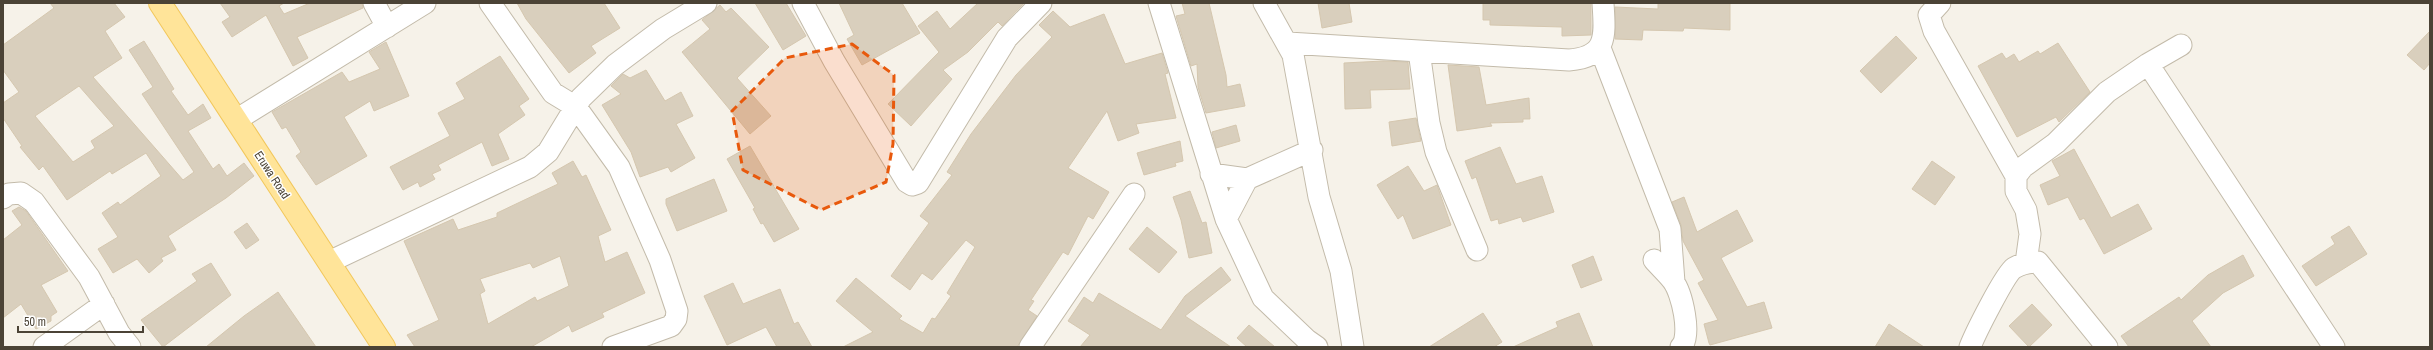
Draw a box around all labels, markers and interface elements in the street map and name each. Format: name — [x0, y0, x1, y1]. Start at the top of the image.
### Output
street label: Eruwa Road — [251, 148, 293, 202]
scale bar — [18, 308, 143, 334]
text: 50 m — [24, 314, 46, 330]

